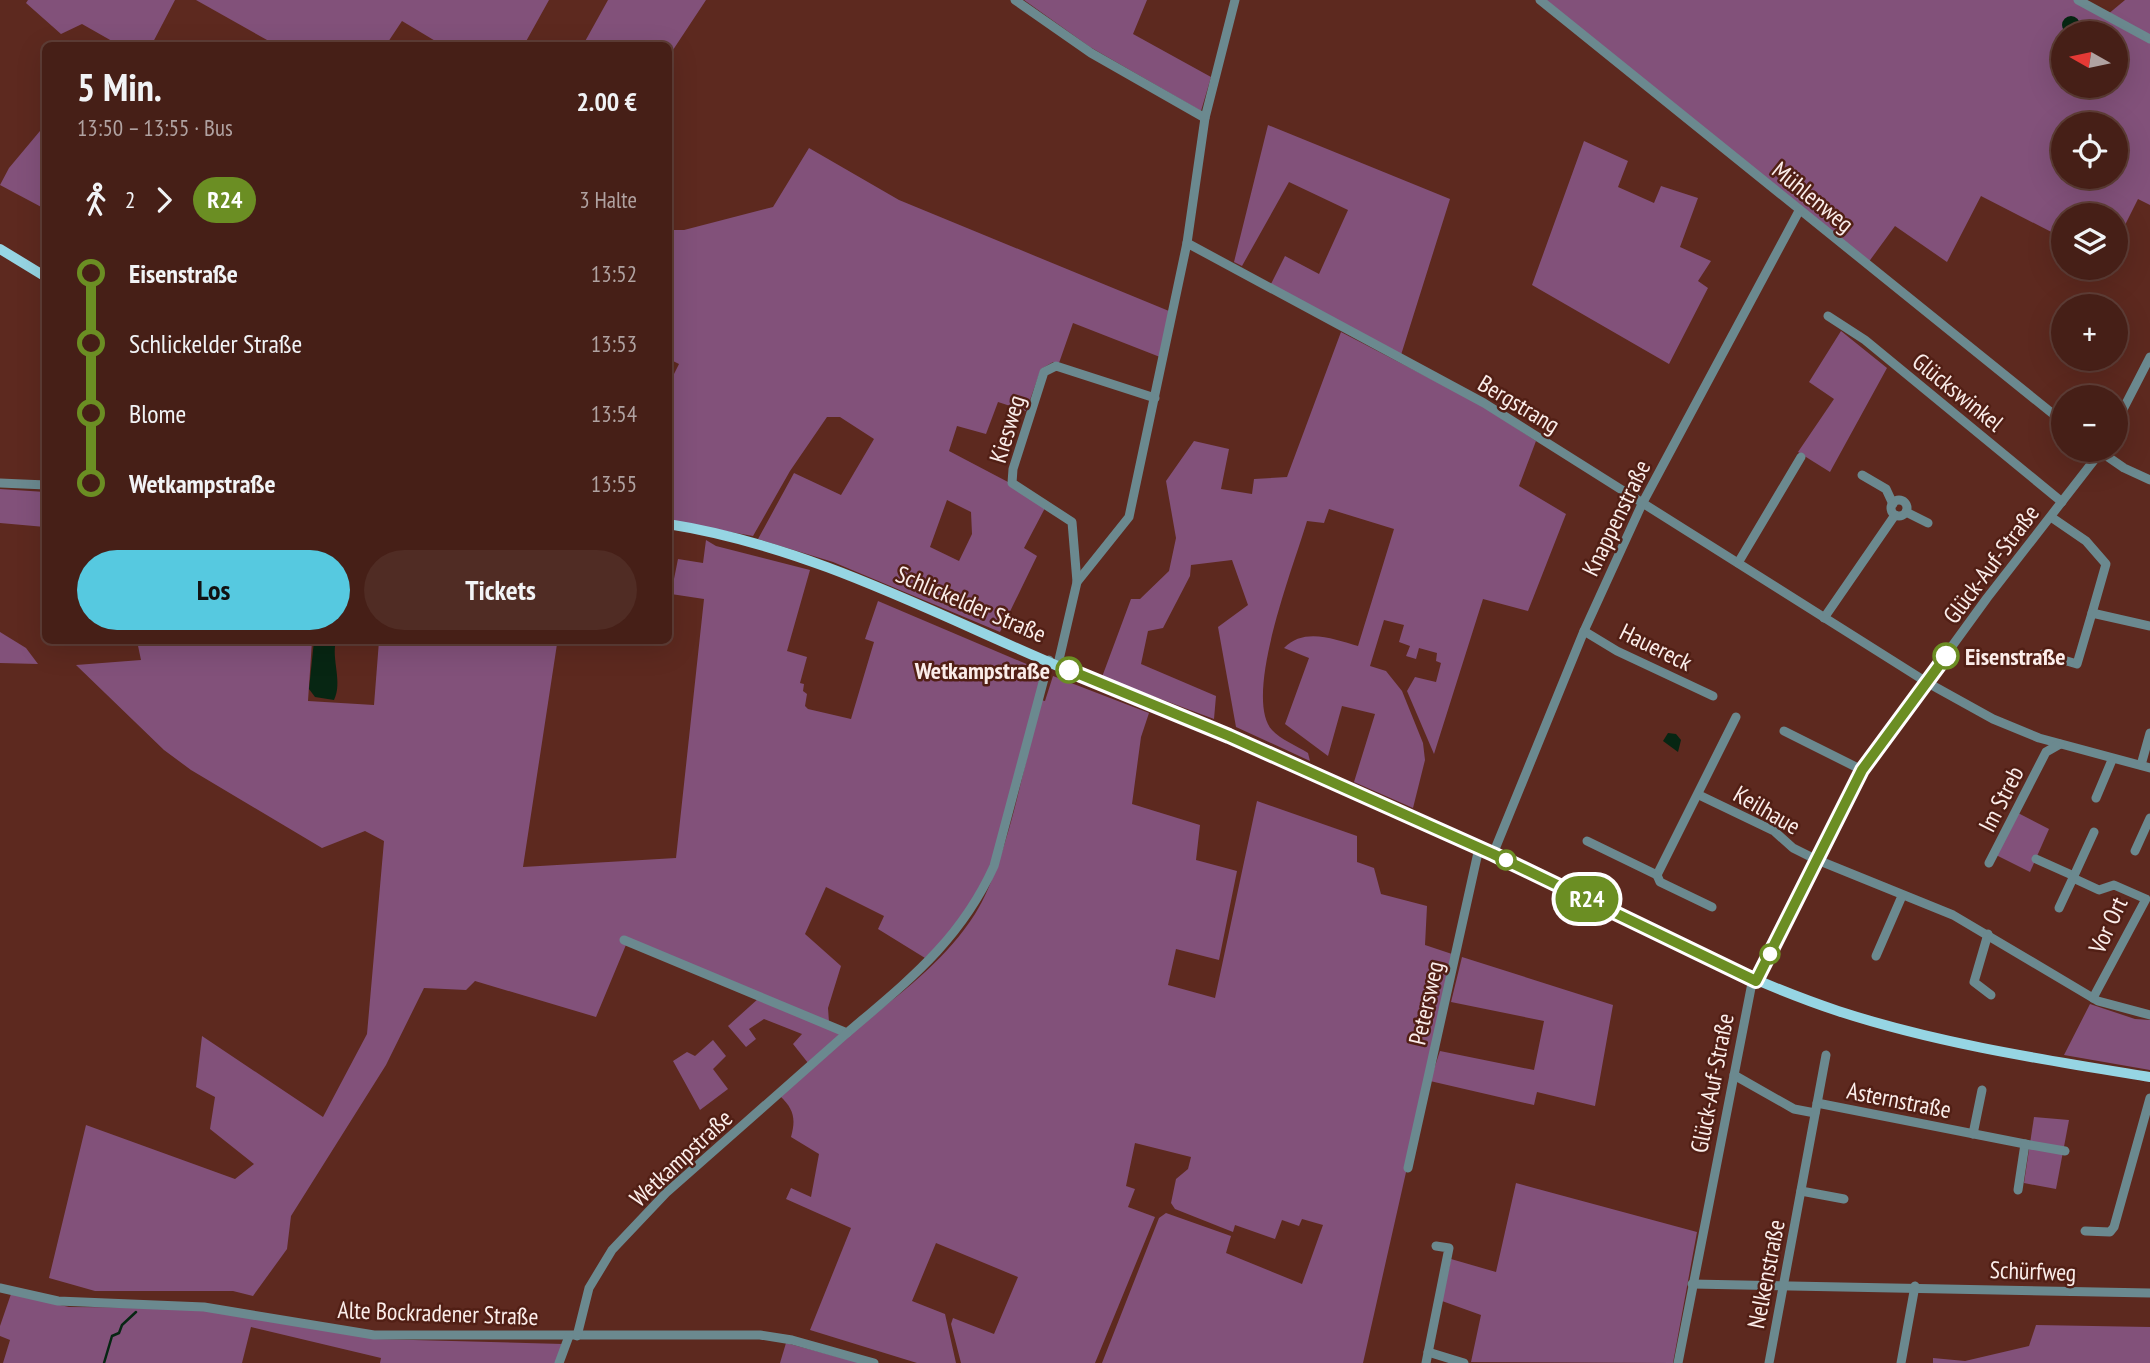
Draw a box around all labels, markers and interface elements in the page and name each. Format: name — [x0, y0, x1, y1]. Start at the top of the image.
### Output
north arrow — [2051, 21, 2128, 98]
map controls — [2051, 21, 2128, 462]
text: 5 Min. — [77, 62, 162, 111]
text: 2.00 € — [576, 85, 637, 118]
button: locate — [2051, 112, 2128, 189]
text: 13:50 – 13:55 · Bus — [77, 113, 233, 142]
street label: Mühlenweg — [1766, 155, 1860, 239]
icon: walk — [77, 181, 115, 219]
icon: forward — [145, 181, 183, 219]
text: R24 — [207, 184, 242, 215]
text: 2 — [125, 185, 135, 214]
text: 3 Halte — [579, 185, 637, 214]
button: layers — [2051, 203, 2128, 280]
text: Eisenstraße — [129, 257, 238, 290]
text: 13:52 — [591, 259, 637, 288]
button: + — [2051, 294, 2128, 371]
text: Schlickelder Straße — [129, 327, 302, 360]
text: 13:53 — [591, 329, 637, 358]
street label: Glückswinkel — [1906, 346, 2010, 438]
street label: Bergstrang — [1472, 368, 1566, 440]
button: − — [2051, 385, 2128, 462]
street label: Kiesweg — [982, 391, 1032, 467]
text: Blome — [129, 397, 186, 430]
text: 13:54 — [591, 399, 637, 428]
street label: Knappenstraße — [1575, 455, 1657, 581]
text: Wetkampstraße — [129, 467, 276, 500]
text: 13:55 — [591, 469, 637, 498]
street label: Glück-Auf-Straße — [1936, 498, 2046, 630]
button: Los — [77, 550, 350, 630]
button: Tickets — [364, 550, 637, 630]
street label: Schlickelder Straße — [891, 558, 1051, 650]
street label: Hauereck — [1615, 616, 1698, 678]
place label: Eisenstraße — [1965, 641, 2066, 672]
marker: Eisenstraße — [1933, 643, 1959, 669]
place label: Wetkampstraße — [914, 655, 1050, 686]
marker: Wetkampstraße — [1056, 657, 1082, 683]
street label: Im Streb — [1971, 761, 2031, 837]
street label: Keilhaue — [1728, 779, 1806, 841]
unlabelled marker — [1496, 850, 1516, 870]
line badge: R24 — [1547, 876, 1627, 922]
text: R24 — [1569, 883, 1605, 914]
street label: Vor Ort — [2081, 891, 2135, 959]
unlabelled marker — [1760, 944, 1780, 964]
street label: Petersweg — [1401, 958, 1451, 1048]
street label: Glück-Auf-Straße — [1683, 1011, 1741, 1155]
street label: Asternstraße — [1844, 1075, 1954, 1125]
street label: Wetkampstraße — [623, 1103, 739, 1213]
street label: Nelkenstraße — [1740, 1217, 1792, 1331]
street label: Schürfweg — [1989, 1254, 2077, 1288]
street label: Alte Bockradener Straße — [337, 1294, 539, 1332]

